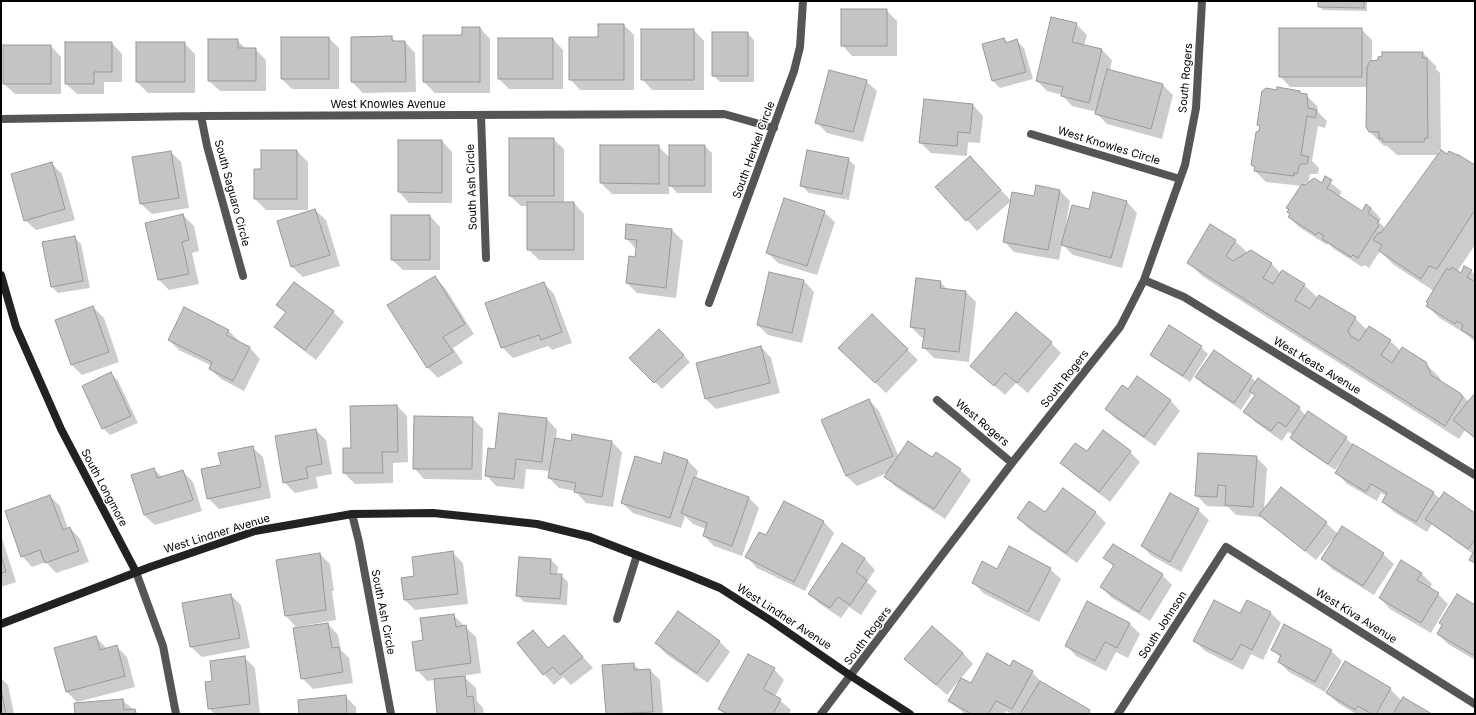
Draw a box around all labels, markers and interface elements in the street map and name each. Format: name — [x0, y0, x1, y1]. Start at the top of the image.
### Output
street label: South Rogers — [1176, 43, 1196, 113]
street label: West Knowles Avenue — [330, 98, 446, 112]
street label: South Henkel Circle — [730, 100, 778, 200]
street label: West Knowles Circle — [1056, 124, 1162, 168]
street label: South Saguaro Circle — [211, 138, 253, 248]
street label: South Ash Circle — [464, 144, 480, 230]
street label: West Keats Avenue — [1271, 335, 1363, 397]
street label: South Rogers — [1038, 347, 1092, 411]
street label: West Rogers — [953, 397, 1011, 449]
street label: South Longmore — [78, 447, 130, 529]
street label: West Lindner Avenue — [162, 512, 272, 556]
street label: South Ash Circle — [368, 568, 398, 656]
street label: West Lindner Avenue — [734, 581, 834, 653]
street label: West Kiva Avenue — [1313, 586, 1399, 646]
street label: South Johnson — [1136, 589, 1190, 661]
street label: South Rogers — [842, 604, 894, 668]

